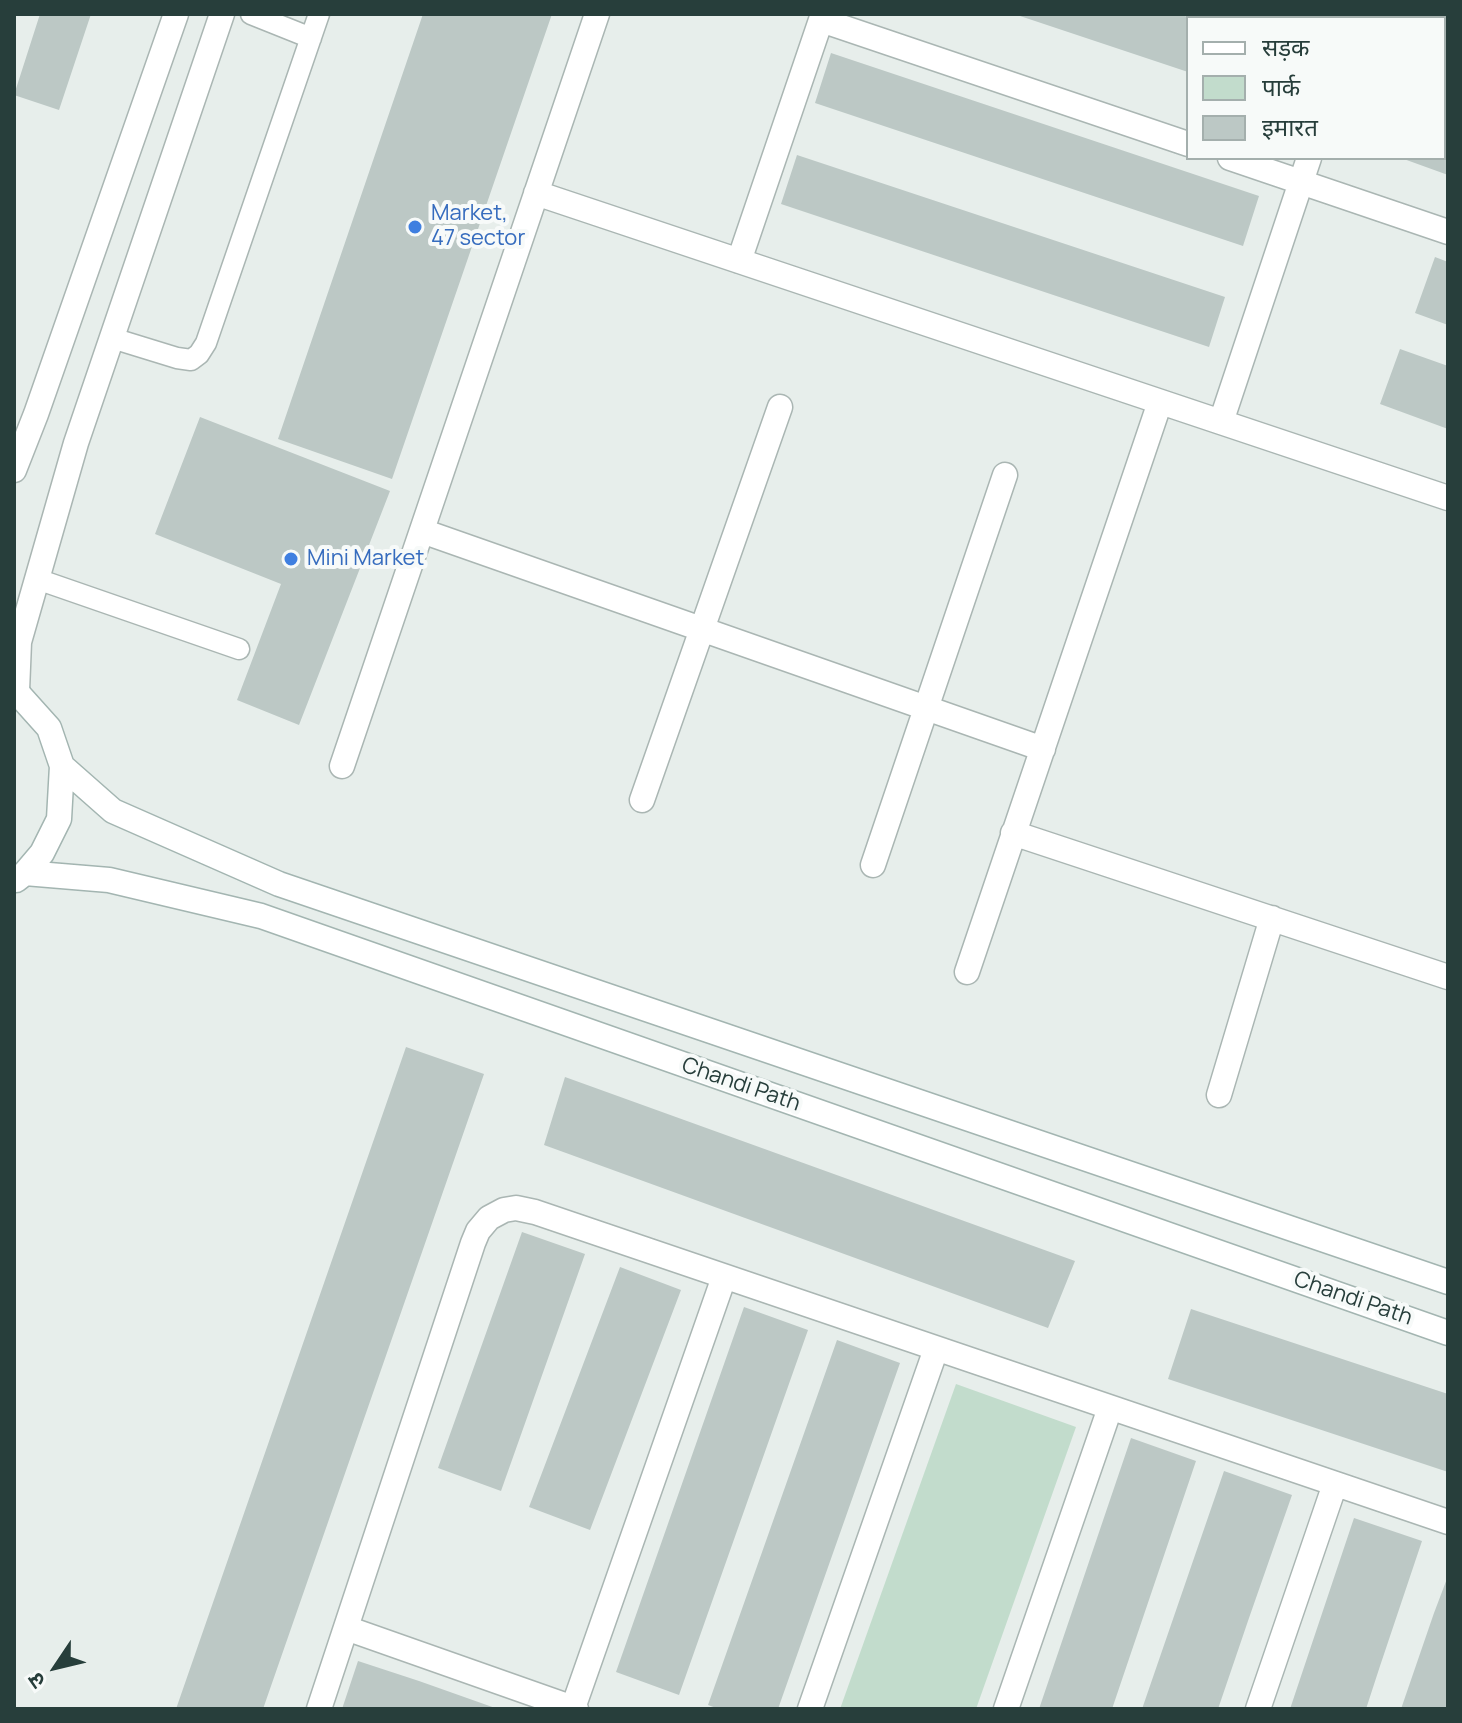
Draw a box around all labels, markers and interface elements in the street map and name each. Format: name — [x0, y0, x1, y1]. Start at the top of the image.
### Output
legend — [1186, 16, 1446, 160]
text: सड़क — [1262, 30, 1310, 63]
text: पार्क — [1262, 70, 1300, 103]
text: इमारत — [1262, 110, 1318, 143]
place label: Market, 47 sector — [431, 201, 525, 252]
marker: Market, 47 sector — [406, 218, 424, 236]
place label: Mini Market — [307, 546, 424, 572]
marker: Mini Market — [282, 550, 300, 568]
street label: Chandi Path — [678, 1052, 804, 1118]
street label: Chandi Path — [1290, 1266, 1416, 1332]
north arrow — [16, 1627, 96, 1707]
text: उ — [20, 1667, 52, 1695]

